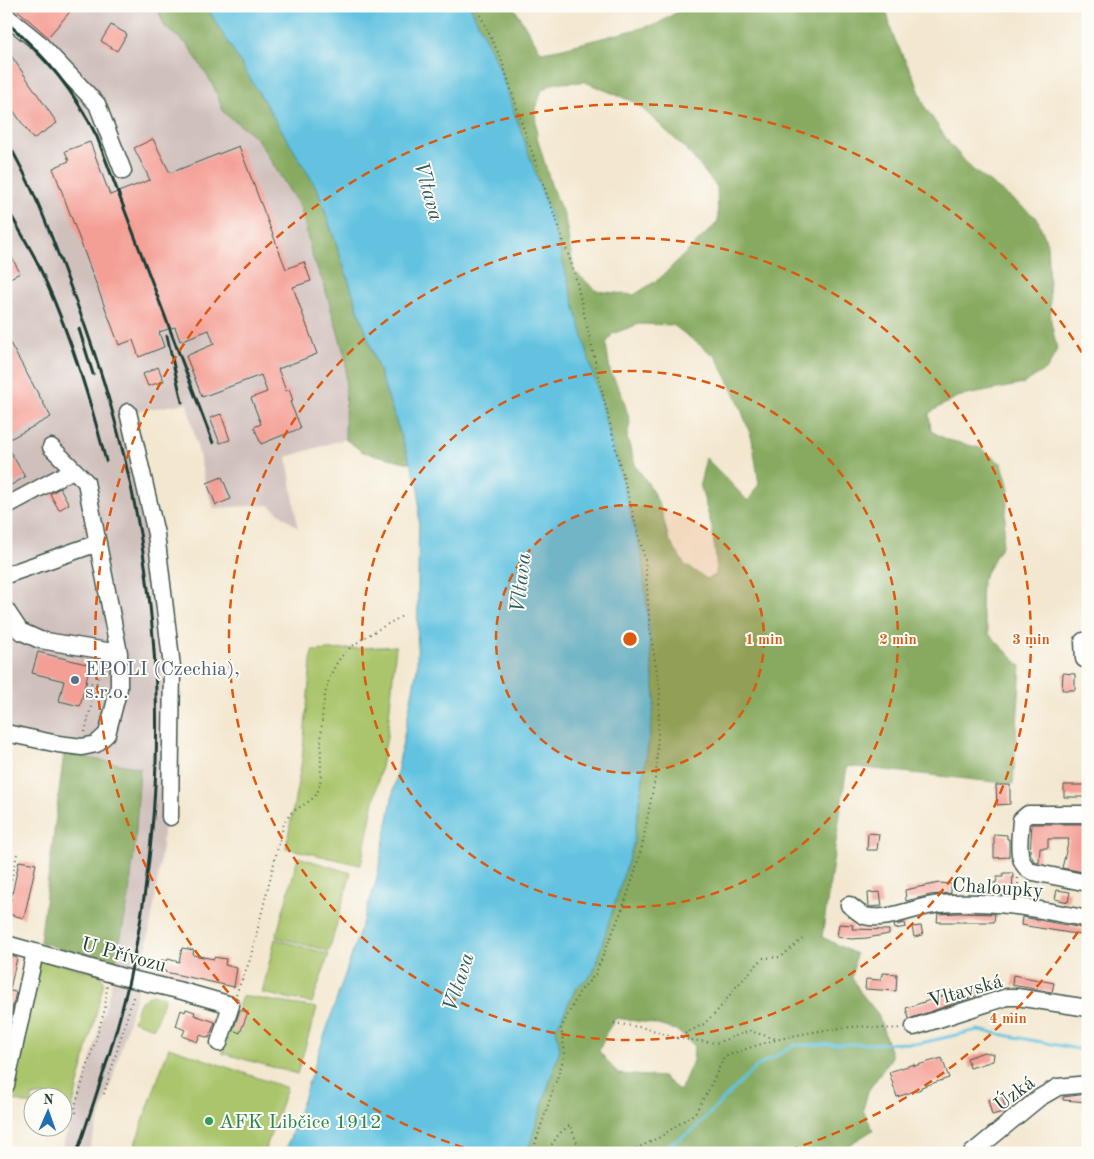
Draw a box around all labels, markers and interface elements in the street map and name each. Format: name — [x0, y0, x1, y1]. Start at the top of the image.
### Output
water label: Vltava — [409, 159, 446, 223]
water label: Vltava — [508, 552, 535, 614]
centre of rings — [621, 630, 639, 648]
text: 1 min — [745, 633, 783, 648]
text: 2 min — [879, 633, 917, 648]
text: 3 min — [1012, 633, 1050, 648]
place label: EPOLI (Czechia), s.r.o. — [85, 660, 240, 703]
marker: EPOLI (Czechia), s.r.o. — [69, 674, 81, 686]
street label: Chaloupky — [952, 876, 1045, 902]
street label: U Přívozu — [79, 935, 169, 977]
water label: Vltava — [440, 950, 479, 1014]
street label: Vltavská — [926, 972, 1005, 1012]
text: 4 min — [989, 1012, 1027, 1027]
street label: Úzká — [989, 1070, 1039, 1116]
north arrow — [22, 1086, 72, 1136]
text: N — [43, 1093, 54, 1107]
place label: AFK Libčice 1912 — [219, 1113, 382, 1133]
marker: AFK Libčice 1912 — [203, 1115, 215, 1127]

